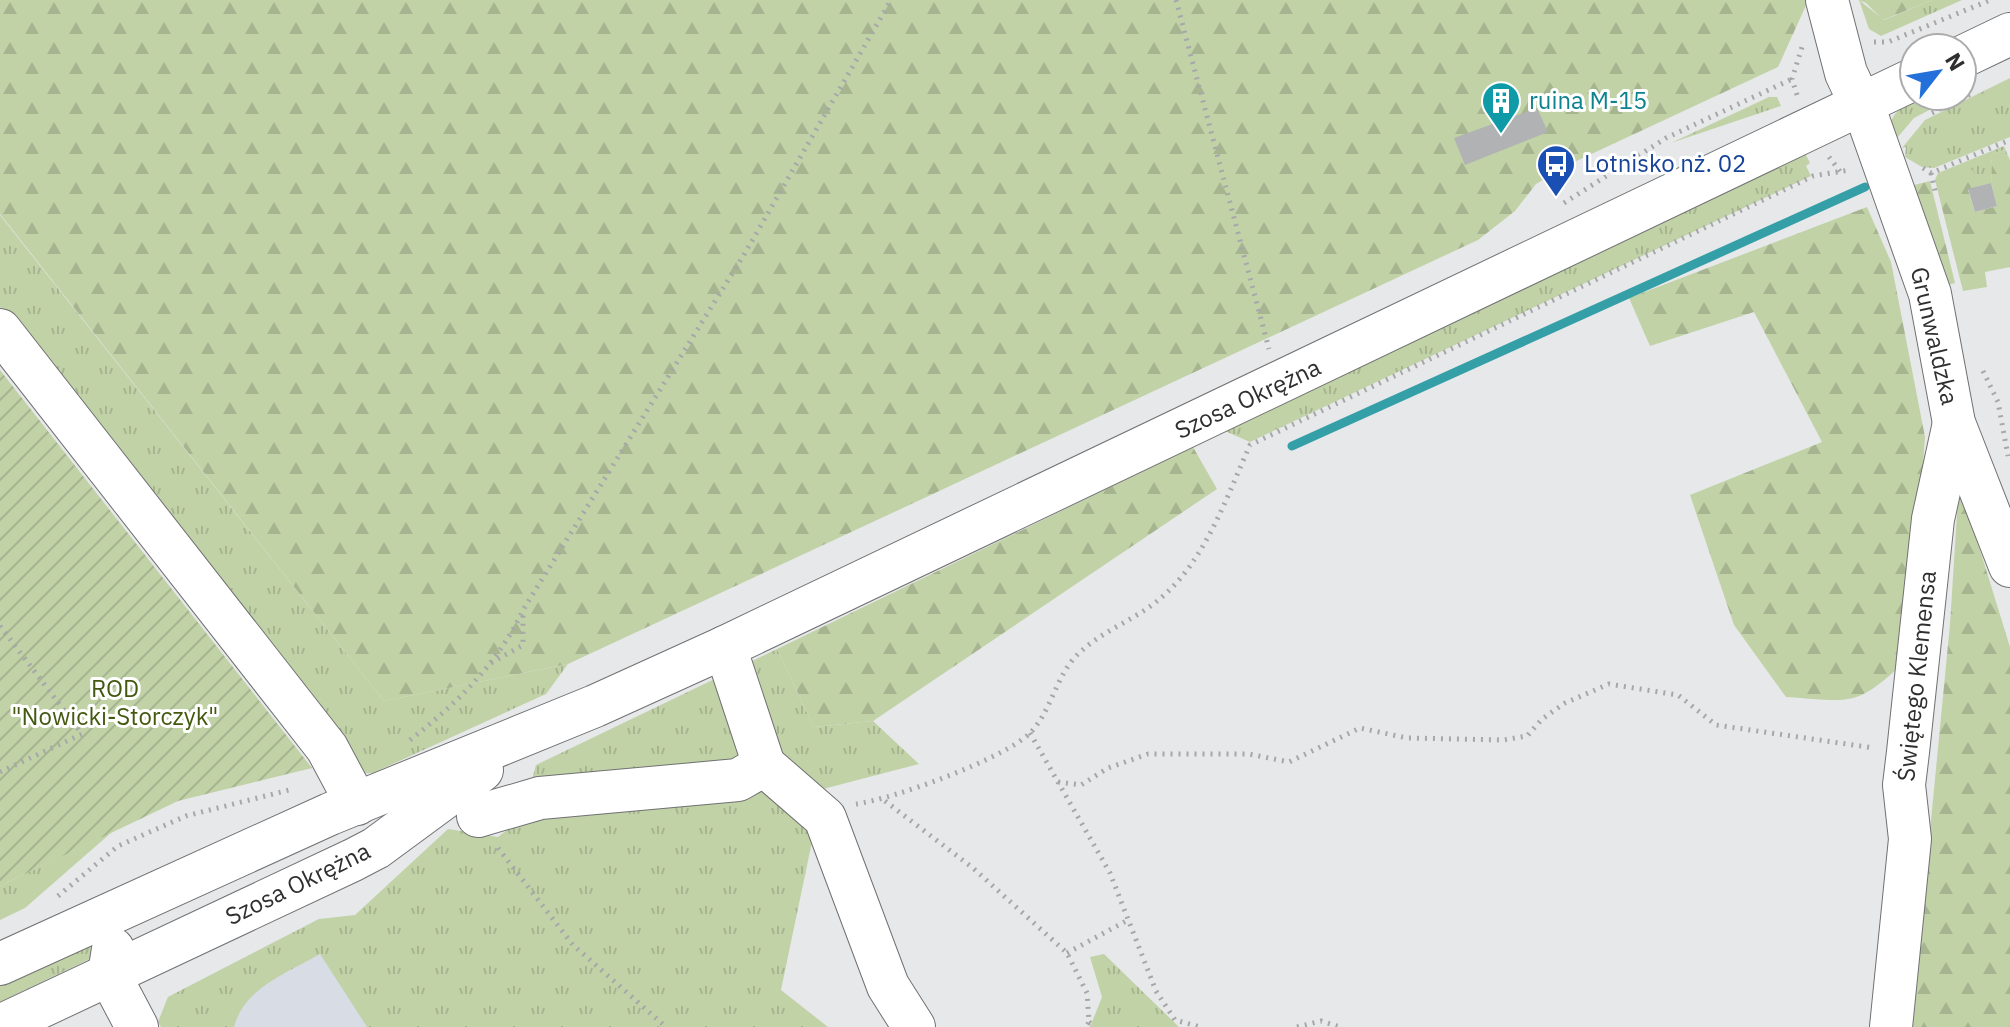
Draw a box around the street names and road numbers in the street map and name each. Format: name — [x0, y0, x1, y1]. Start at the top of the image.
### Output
street label: Grunwaldzka — [1904, 264, 1966, 408]
street label: Szosa Okrężna — [1169, 350, 1326, 446]
street label: Świętego Klemensa — [1889, 569, 1943, 783]
street label: Szosa Okrężna — [220, 834, 375, 932]

